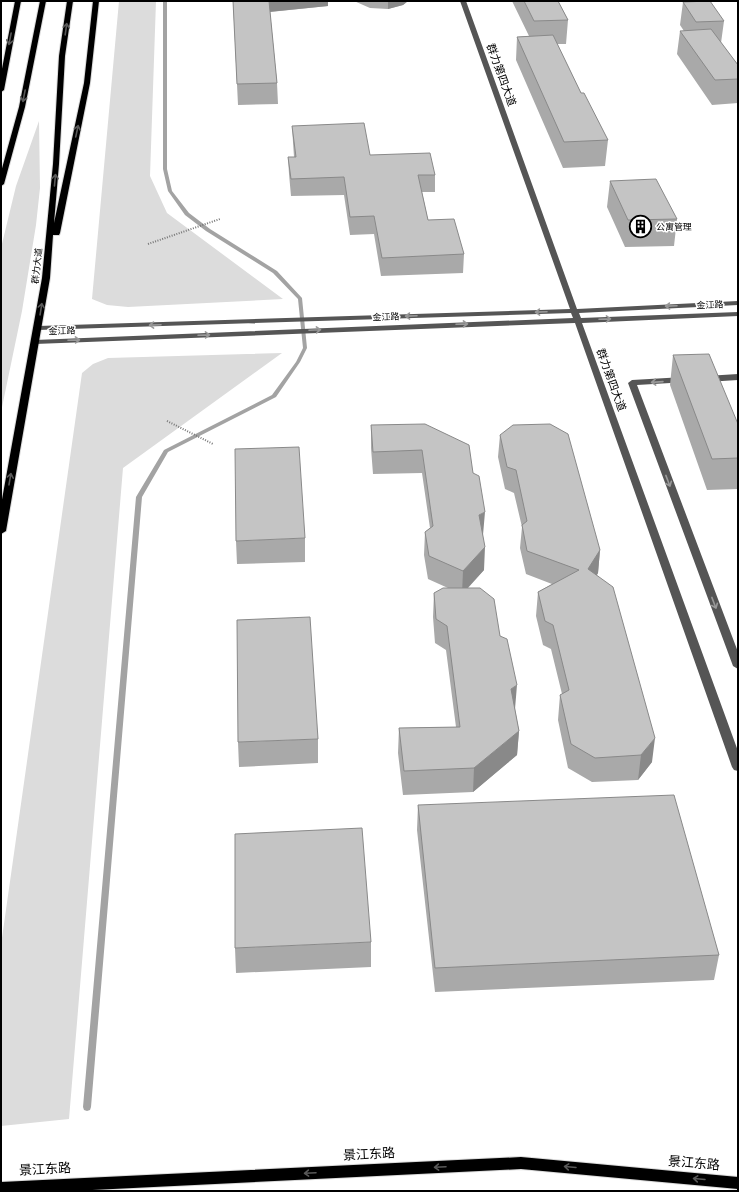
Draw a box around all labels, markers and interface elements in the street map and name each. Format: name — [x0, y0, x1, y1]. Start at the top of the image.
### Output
one-way arrow — [62, 23, 70, 36]
one-way arrow — [5, 32, 13, 45]
street label: 群力第四大道 — [484, 42, 518, 108]
one-way arrow — [20, 89, 28, 102]
one-way arrow — [74, 124, 82, 137]
one-way arrow — [51, 174, 58, 187]
building icon: 公寓管理 — [627, 214, 653, 240]
place label: 公寓管理 — [656, 222, 692, 232]
street label: 群力大道 — [30, 248, 44, 284]
street label: 金江路 — [696, 300, 724, 310]
one-way arrow — [37, 303, 45, 316]
one-way arrow — [665, 303, 678, 310]
one-way arrow — [535, 308, 548, 315]
street label: 金江路 — [372, 312, 400, 322]
one-way arrow — [405, 312, 418, 320]
one-way arrow — [598, 315, 611, 323]
one-way arrow — [149, 321, 162, 328]
one-way arrow — [455, 321, 468, 328]
street label: 金江路 — [48, 326, 76, 336]
one-way arrow — [308, 326, 321, 334]
one-way arrow — [197, 331, 210, 338]
one-way arrow — [67, 336, 80, 344]
street label: 群力第四大道 — [594, 347, 628, 413]
one-way arrow — [651, 378, 664, 385]
one-way arrow — [7, 473, 15, 486]
one-way arrow — [665, 475, 673, 487]
one-way arrow — [711, 596, 719, 608]
street label: 景江东路 — [343, 1145, 395, 1163]
street label: 景江东路 — [667, 1153, 721, 1173]
street label: 景江东路 — [19, 1160, 71, 1178]
one-way arrow — [434, 1163, 447, 1170]
one-way arrow — [564, 1164, 577, 1171]
one-way arrow — [304, 1169, 317, 1176]
one-way arrow — [693, 1176, 706, 1183]

